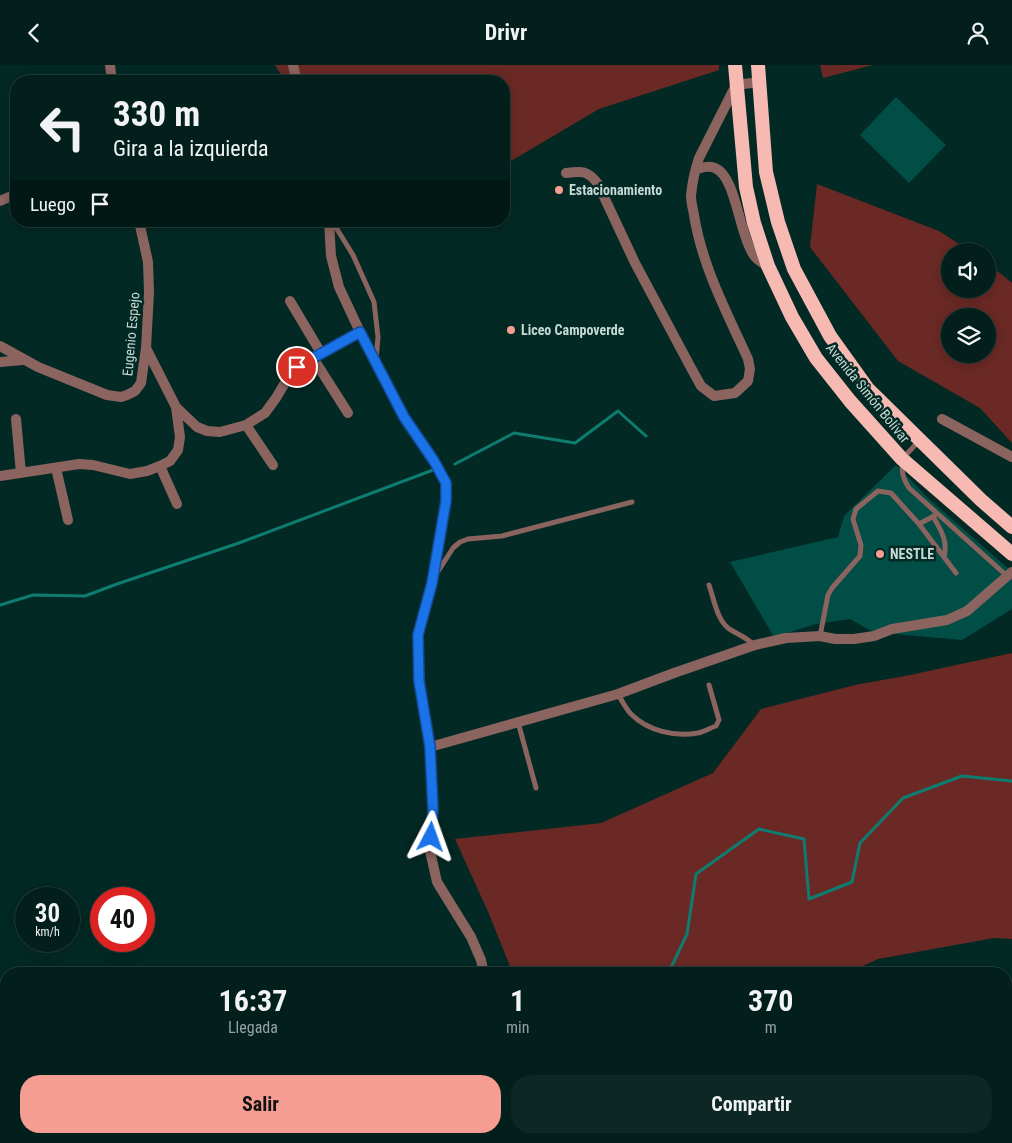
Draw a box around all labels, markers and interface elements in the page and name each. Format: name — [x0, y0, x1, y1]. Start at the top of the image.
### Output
icon: back — [20, 19, 48, 47]
icon: person — [964, 19, 992, 47]
text: Drivr — [485, 20, 527, 45]
text: 330 m — [113, 94, 200, 135]
icon: left — [30, 95, 95, 160]
text: Gira a la izquierda — [113, 136, 269, 161]
place label: Estacionamiento — [569, 182, 662, 198]
marker: Estacionamiento — [553, 184, 565, 196]
icon: arrive — [86, 190, 114, 218]
text: Luego — [30, 193, 76, 216]
map controls — [941, 243, 996, 363]
button: sound — [941, 243, 996, 298]
street label: Eugenio Espejo — [119, 291, 143, 377]
button: layers — [941, 308, 996, 363]
place label: Liceo Campoverde — [521, 322, 625, 338]
marker: Liceo Campoverde — [505, 324, 517, 336]
street label: Avenida Simón Bolívar — [823, 340, 913, 446]
pin — [276, 346, 318, 388]
icon: arrive — [283, 353, 311, 381]
place label: NESTLE — [890, 546, 934, 562]
marker: NESTLE — [874, 548, 886, 560]
position arrow — [404, 810, 456, 862]
speed limit sign: 40 — [90, 887, 155, 952]
text: 30 — [35, 899, 60, 928]
text: km/h — [35, 925, 60, 939]
text: 16:37 — [219, 983, 287, 1018]
text: 1 — [510, 983, 525, 1018]
text: 370 — [748, 983, 793, 1018]
text: Llegada — [228, 1018, 278, 1037]
text: min — [506, 1018, 529, 1037]
text: m — [765, 1018, 777, 1037]
button: Salir — [20, 1075, 501, 1133]
button: Compartir — [511, 1075, 992, 1133]

